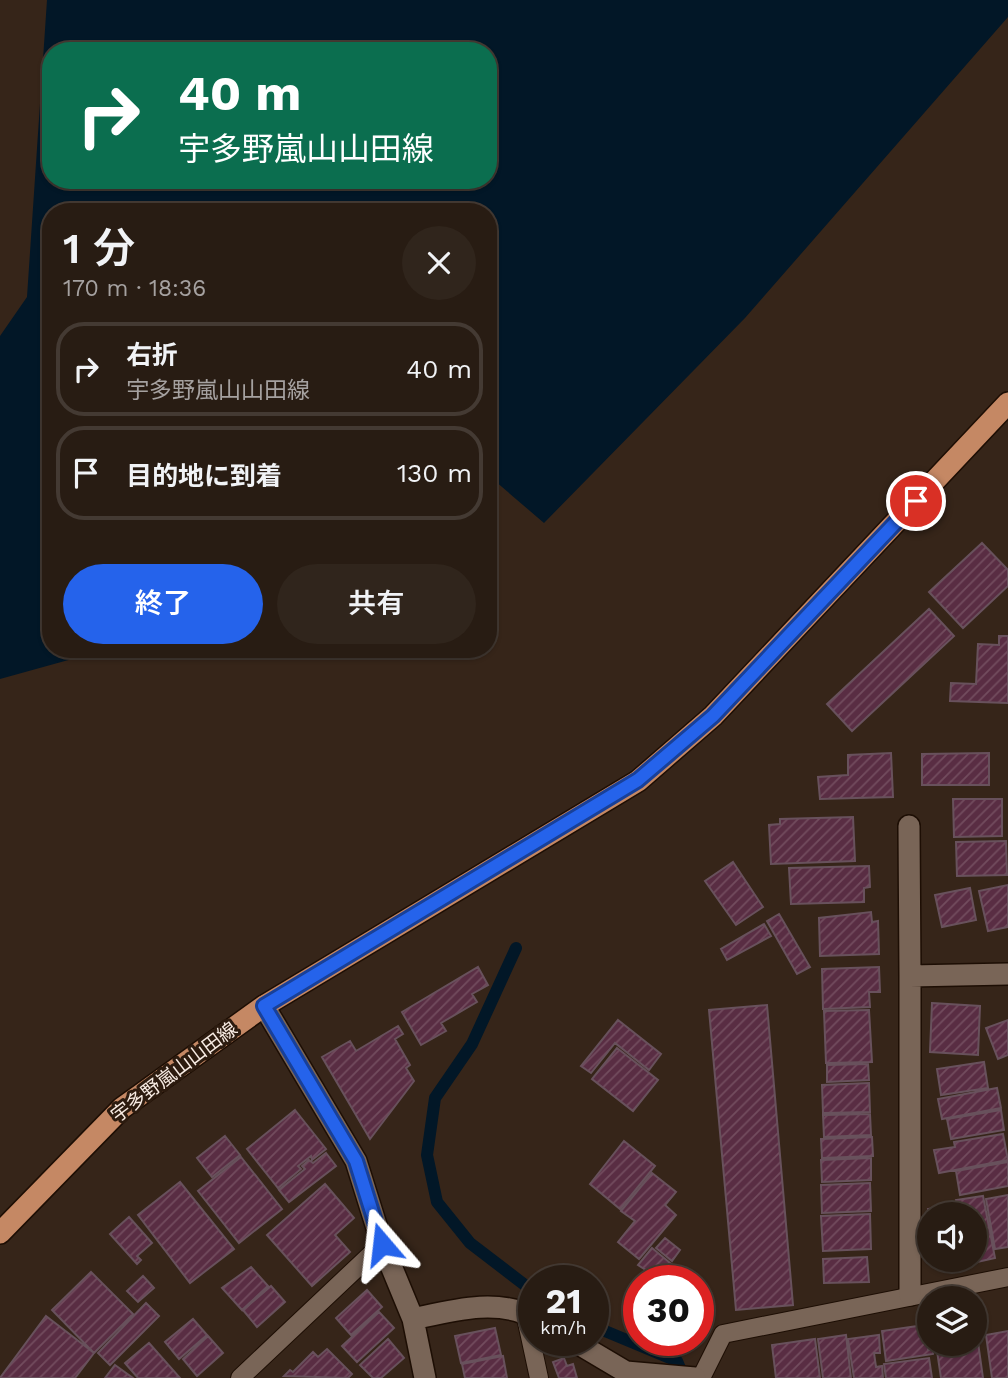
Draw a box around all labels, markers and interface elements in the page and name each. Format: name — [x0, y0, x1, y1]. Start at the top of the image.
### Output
text: 40 m — [178, 64, 301, 122]
icon: right — [63, 70, 154, 161]
text: 宇多野嵐山山田線 — [178, 130, 434, 168]
text: 1 分 — [63, 224, 135, 273]
button: close — [402, 226, 476, 300]
text: 170 m · 18:36 — [63, 275, 206, 302]
text: 右折 — [126, 340, 178, 370]
icon: right — [67, 350, 105, 388]
text: 40 m — [406, 354, 472, 384]
text: 宇多野嵐山山田線 — [126, 377, 310, 404]
icon: arrive — [67, 454, 105, 492]
text: 130 m — [397, 458, 472, 488]
text: 目的地に到着 — [126, 461, 282, 491]
pin — [886, 471, 946, 531]
icon: arrive — [897, 482, 935, 520]
button: 終了 — [63, 564, 263, 644]
button: 共有 — [277, 564, 476, 644]
street label: 宇多野嵐山山田線 — [106, 1017, 242, 1127]
map controls — [917, 1202, 987, 1356]
button: sound — [917, 1202, 987, 1272]
position arrow — [345, 1207, 419, 1281]
speed limit sign: 30 — [623, 1265, 714, 1356]
text: 21 — [546, 1280, 581, 1322]
button: layers — [917, 1286, 987, 1356]
text: km/h — [540, 1317, 587, 1338]

